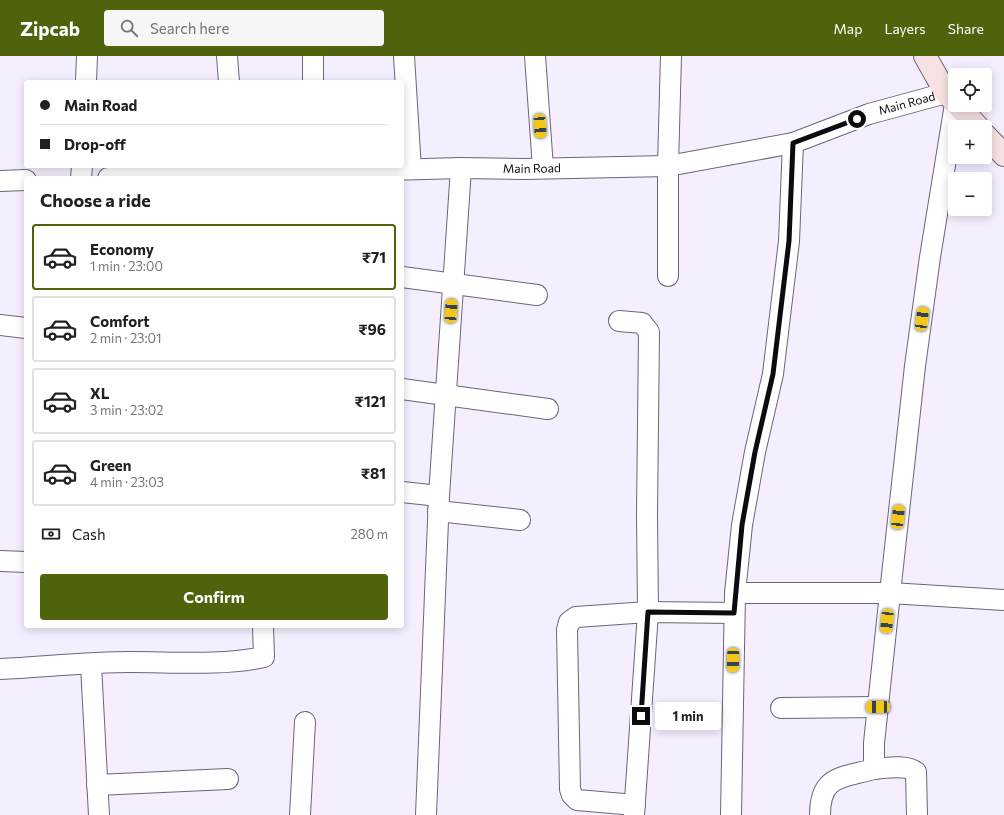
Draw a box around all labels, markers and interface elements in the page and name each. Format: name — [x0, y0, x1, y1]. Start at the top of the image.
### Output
search box — [104, 10, 384, 46]
text: Zipcab — [20, 17, 80, 40]
icon: search — [118, 17, 140, 39]
text: Search here — [150, 19, 229, 37]
text: Map — [834, 20, 862, 37]
text: Layers — [884, 20, 926, 37]
text: Share — [948, 20, 984, 37]
map controls — [948, 68, 992, 216]
button: locate — [948, 68, 992, 112]
street label: Main Road — [877, 88, 937, 117]
text: Main Road — [64, 96, 137, 114]
route start — [848, 110, 866, 128]
car — [533, 114, 547, 138]
button: + — [948, 120, 992, 164]
text: Drop-off — [64, 135, 126, 153]
street label: Main Road — [503, 160, 561, 175]
button: − — [948, 172, 992, 216]
text: Choose a ride — [40, 189, 151, 211]
icon: car — [42, 239, 78, 275]
text: Economy — [90, 240, 154, 258]
text: ₹71 — [362, 248, 386, 266]
text: 1 min · 23:00 — [90, 258, 163, 274]
car — [444, 299, 458, 323]
car — [914, 306, 930, 332]
icon: car — [42, 311, 78, 347]
text: Comfort — [90, 312, 150, 330]
text: ₹96 — [358, 320, 386, 338]
text: 2 min · 23:01 — [90, 330, 162, 346]
icon: car — [42, 383, 78, 419]
text: XL — [90, 384, 109, 402]
text: ₹121 — [355, 392, 386, 410]
text: 3 min · 23:02 — [90, 402, 163, 418]
icon: car — [42, 455, 78, 491]
text: Green — [90, 456, 131, 474]
text: ₹81 — [361, 464, 386, 482]
text: 4 min · 23:03 — [90, 474, 164, 490]
car — [891, 504, 905, 530]
icon: cash — [40, 523, 62, 545]
text: Cash — [72, 525, 106, 543]
text: 280 m — [351, 526, 388, 542]
button: Confirm — [40, 574, 388, 620]
car — [880, 608, 894, 634]
car — [727, 648, 739, 672]
car — [866, 701, 890, 713]
callout: 1 min — [655, 702, 721, 730]
route end — [632, 707, 650, 725]
text: 1 min — [673, 708, 703, 724]

